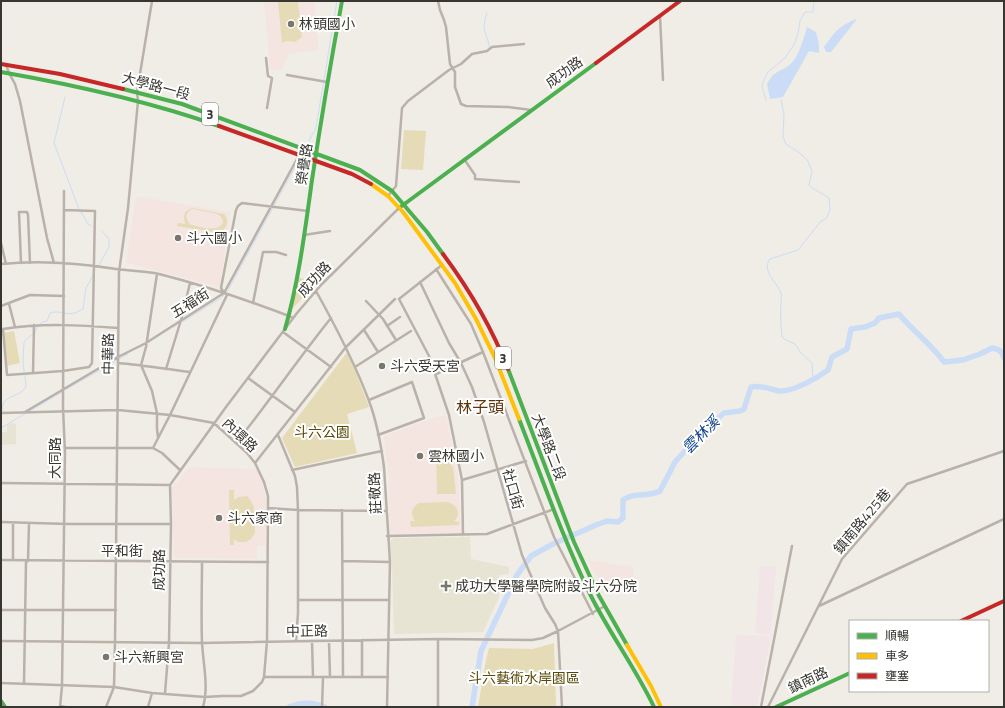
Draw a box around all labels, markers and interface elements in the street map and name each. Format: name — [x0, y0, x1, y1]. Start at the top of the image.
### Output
place label: 林頭國小 — [299, 13, 355, 34]
marker: 林頭國小 — [286, 19, 296, 29]
street label: 成功路 — [541, 51, 587, 92]
street label: 大學路一段 — [120, 66, 193, 105]
road number: 3 — [202, 103, 218, 125]
street label: 榮譽路 — [290, 142, 317, 186]
place label: 斗六國小 — [186, 227, 242, 248]
marker: 斗六國小 — [173, 233, 183, 243]
street label: 成功路 — [292, 256, 335, 301]
street label: 五福街 — [166, 283, 213, 323]
street label: 中華路 — [97, 333, 118, 375]
road number: 3 — [495, 347, 511, 369]
place label: 斗六受天宮 — [390, 355, 460, 376]
marker: 斗六受天宮 — [377, 361, 387, 371]
district label: 林子頭 — [456, 395, 504, 419]
water label: 雲林溪 — [677, 409, 726, 459]
street label: 大學路二段 — [527, 410, 572, 483]
street label: 內環路 — [218, 413, 263, 457]
park label: 斗六公園 — [294, 421, 350, 442]
street label: 大同路 — [44, 437, 65, 479]
place label: 雲林國小 — [428, 445, 484, 466]
marker: 雲林國小 — [415, 451, 425, 461]
street label: 社口街 — [498, 466, 529, 512]
street label: 莊敬路 — [363, 472, 386, 515]
street label: 鎮南路425巷 — [828, 483, 895, 558]
place label: 斗六家商 — [227, 507, 283, 528]
marker: 斗六家商 — [214, 513, 224, 523]
street label: 平和街 — [101, 540, 143, 561]
street label: 成功路 — [148, 549, 169, 591]
place label: 成功大學醫學院附設斗六分院 — [455, 575, 637, 596]
marker: 成功大學醫學院附設斗六分院 — [440, 580, 452, 592]
street label: 中正路 — [286, 620, 328, 641]
legend — [849, 620, 989, 692]
text: 順暢 — [885, 626, 909, 645]
place label: 斗六新興宮 — [114, 646, 184, 667]
text: 車多 — [885, 646, 909, 665]
marker: 斗六新興宮 — [101, 652, 111, 662]
street label: 鎮南路 — [784, 661, 831, 698]
text: 壅塞 — [885, 666, 909, 685]
park label: 斗六藝術水岸園區 — [468, 667, 580, 688]

